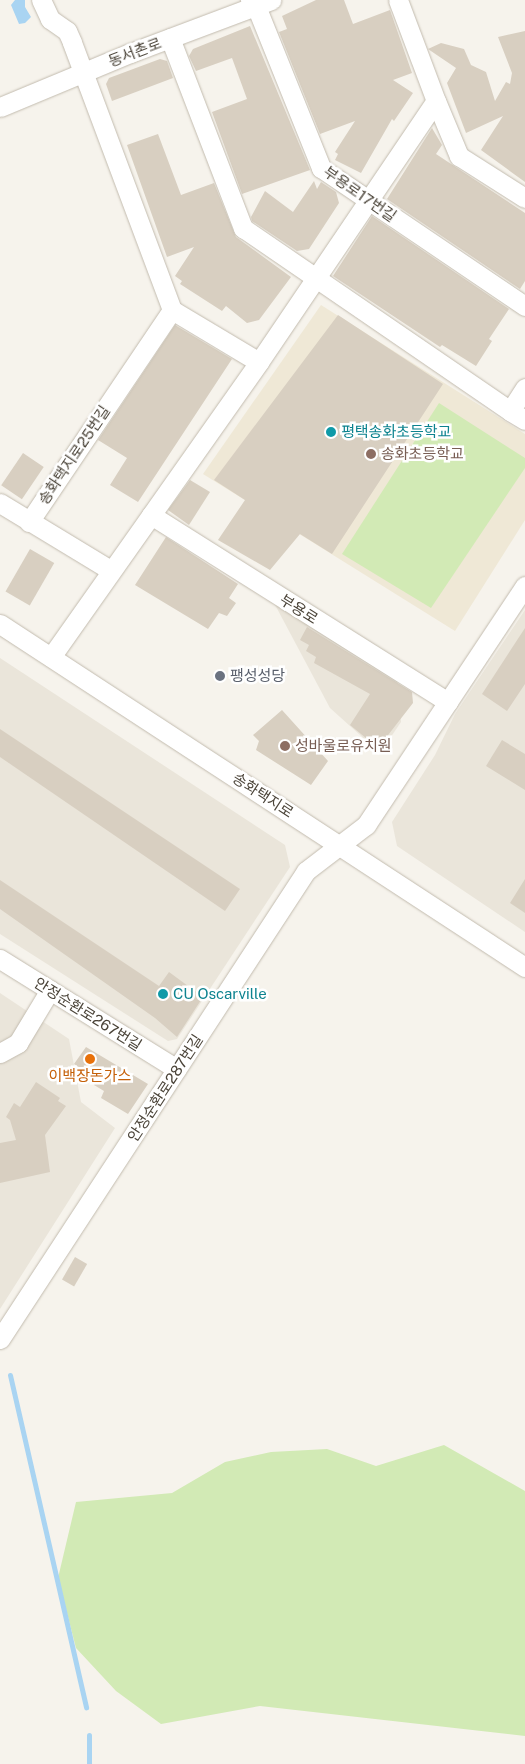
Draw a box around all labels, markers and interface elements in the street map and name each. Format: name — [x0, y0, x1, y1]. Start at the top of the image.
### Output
street label: 동서촌로 — [106, 34, 164, 70]
street label: 부용로17번길 — [320, 163, 400, 225]
street label: 송화택지로25번길 — [34, 402, 114, 508]
place label: 평택송화초등학교 — [341, 423, 451, 441]
marker: 평택송화초등학교 — [325, 426, 337, 438]
place label: 송화초등학교 — [381, 445, 464, 463]
marker: 송화초등학교 — [365, 448, 377, 460]
street label: 부용로 — [277, 590, 321, 628]
place label: 팽성성당 — [230, 667, 285, 685]
marker: 팽성성당 — [214, 670, 226, 682]
place label: 성바울로유치원 — [295, 737, 392, 755]
marker: 성바울로유치원 — [279, 740, 291, 752]
street label: 송화택지로 — [229, 769, 297, 821]
street label: 안정순환로267번길 — [31, 974, 145, 1054]
place label: CU Oscarville — [173, 985, 267, 1003]
marker: CU Oscarville — [157, 988, 169, 1000]
street label: 안정순환로287번길 — [124, 1031, 206, 1145]
marker: 이백장돈가스 — [84, 1053, 96, 1065]
place label: 이백장돈가스 — [49, 1067, 131, 1085]

